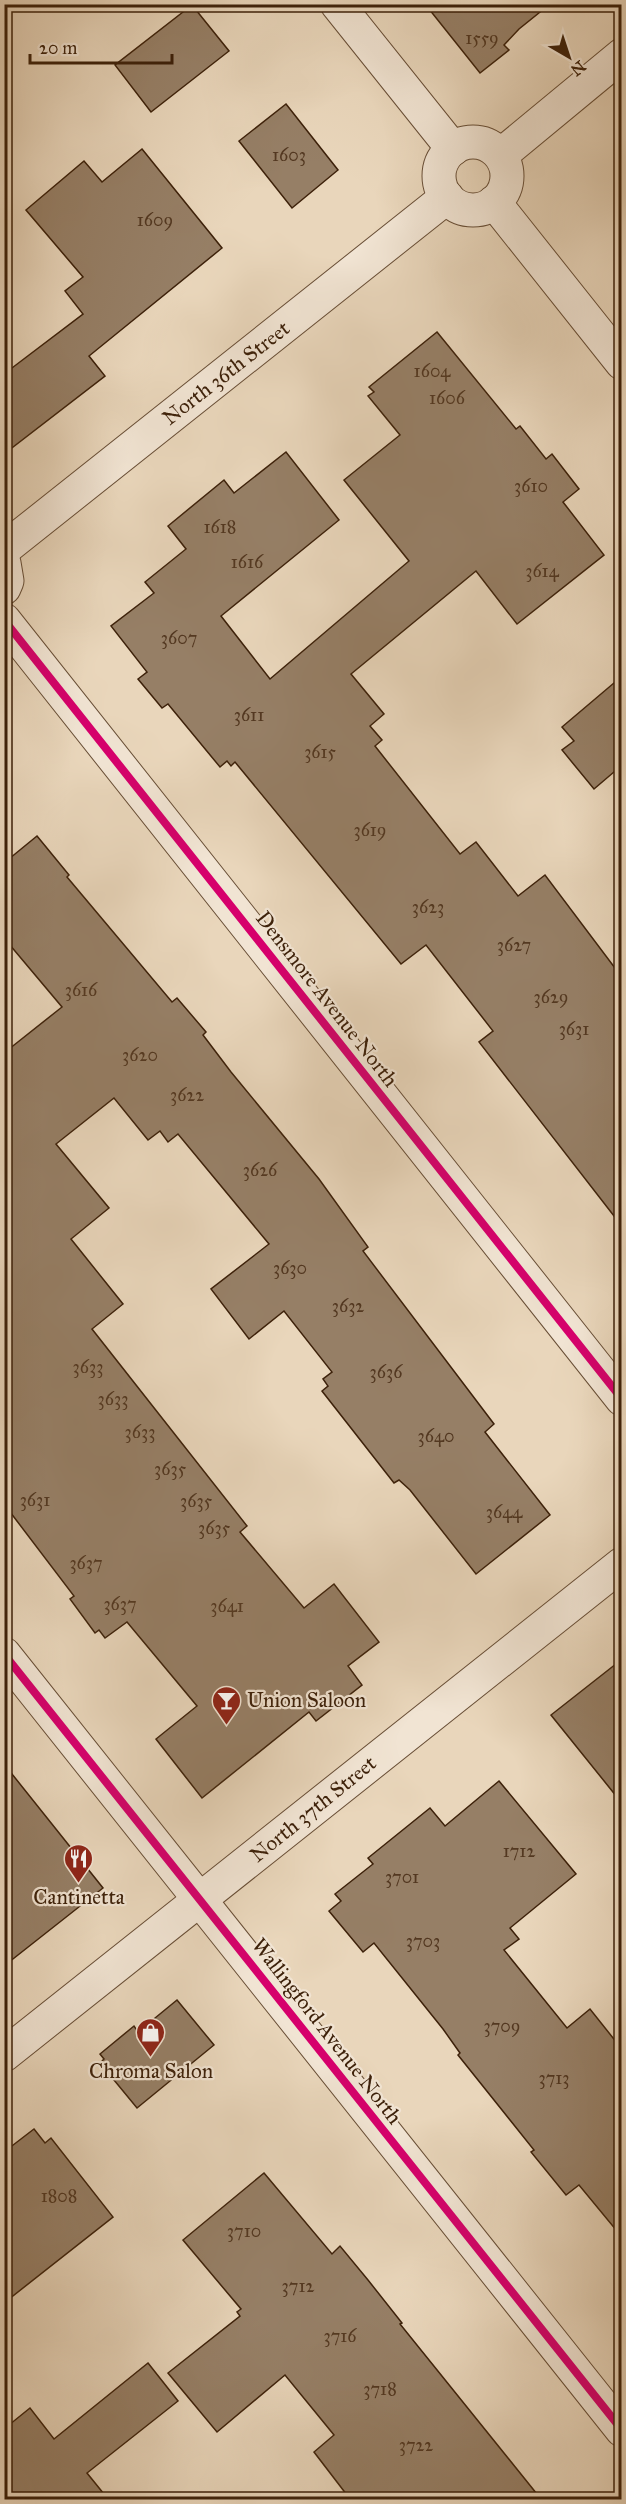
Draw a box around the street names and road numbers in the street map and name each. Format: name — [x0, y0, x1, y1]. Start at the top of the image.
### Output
street label: North 36th Street — [157, 315, 295, 431]
street label: Densmore Avenue North — [250, 906, 404, 1092]
street label: North 37th Street — [245, 1750, 382, 1868]
street label: Wallingford Avenue North — [246, 1933, 408, 2130]

